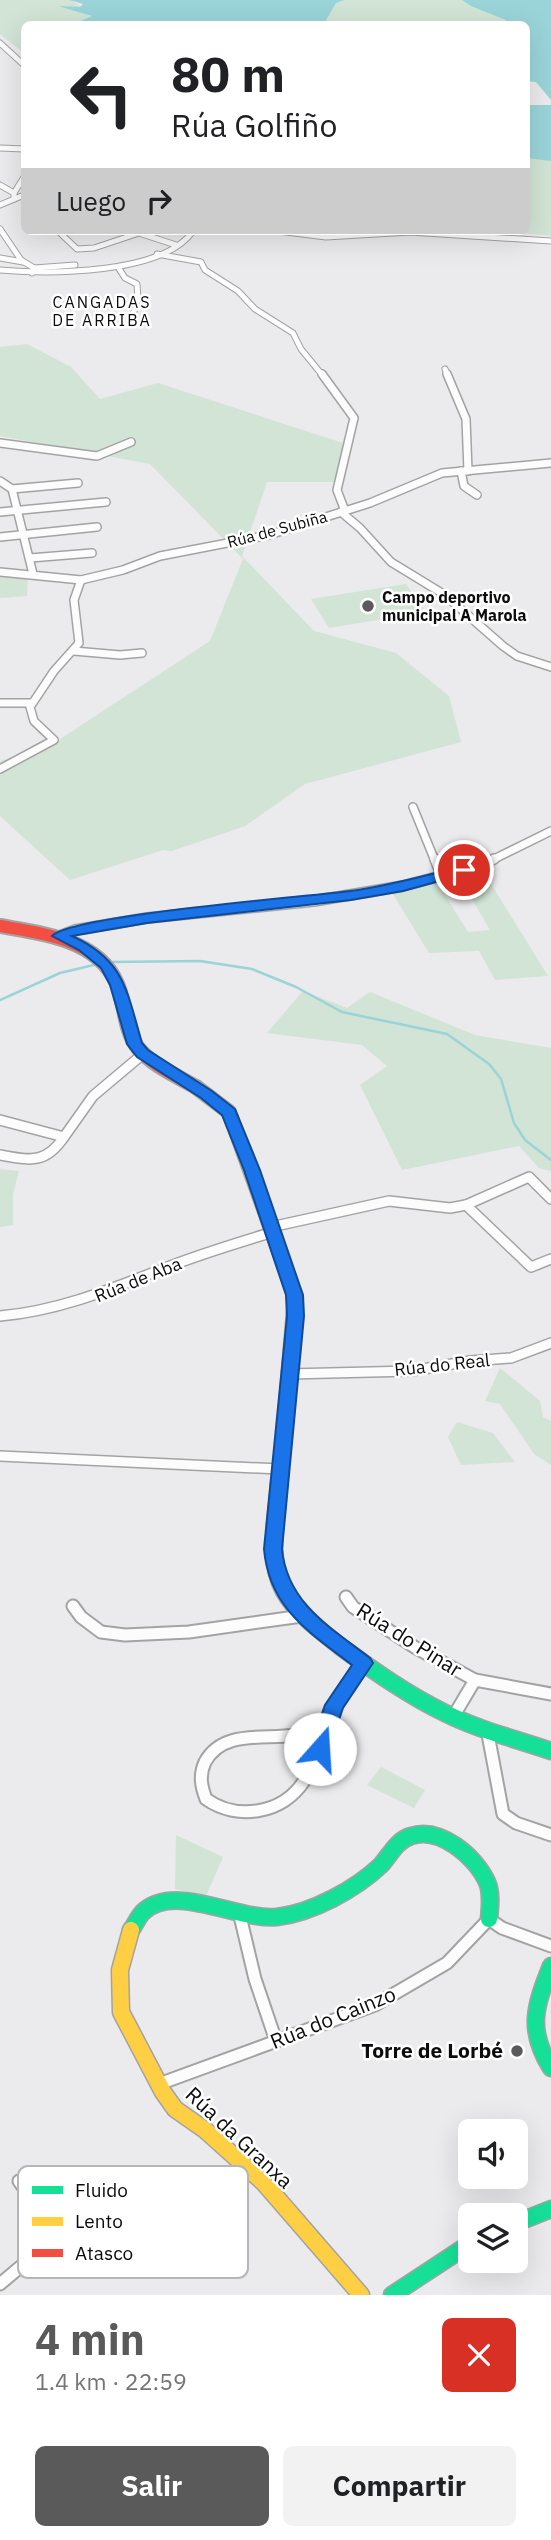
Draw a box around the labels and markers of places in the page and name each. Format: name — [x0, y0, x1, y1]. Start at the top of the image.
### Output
place label: Campo deportivo municipal A Marola — [382, 587, 527, 625]
marker: Campo deportivo municipal A Marola — [360, 598, 376, 614]
pin — [434, 840, 494, 900]
place label: Torre de Lorbé — [361, 2036, 503, 2064]
marker: Torre de Lorbé — [509, 2043, 525, 2059]

